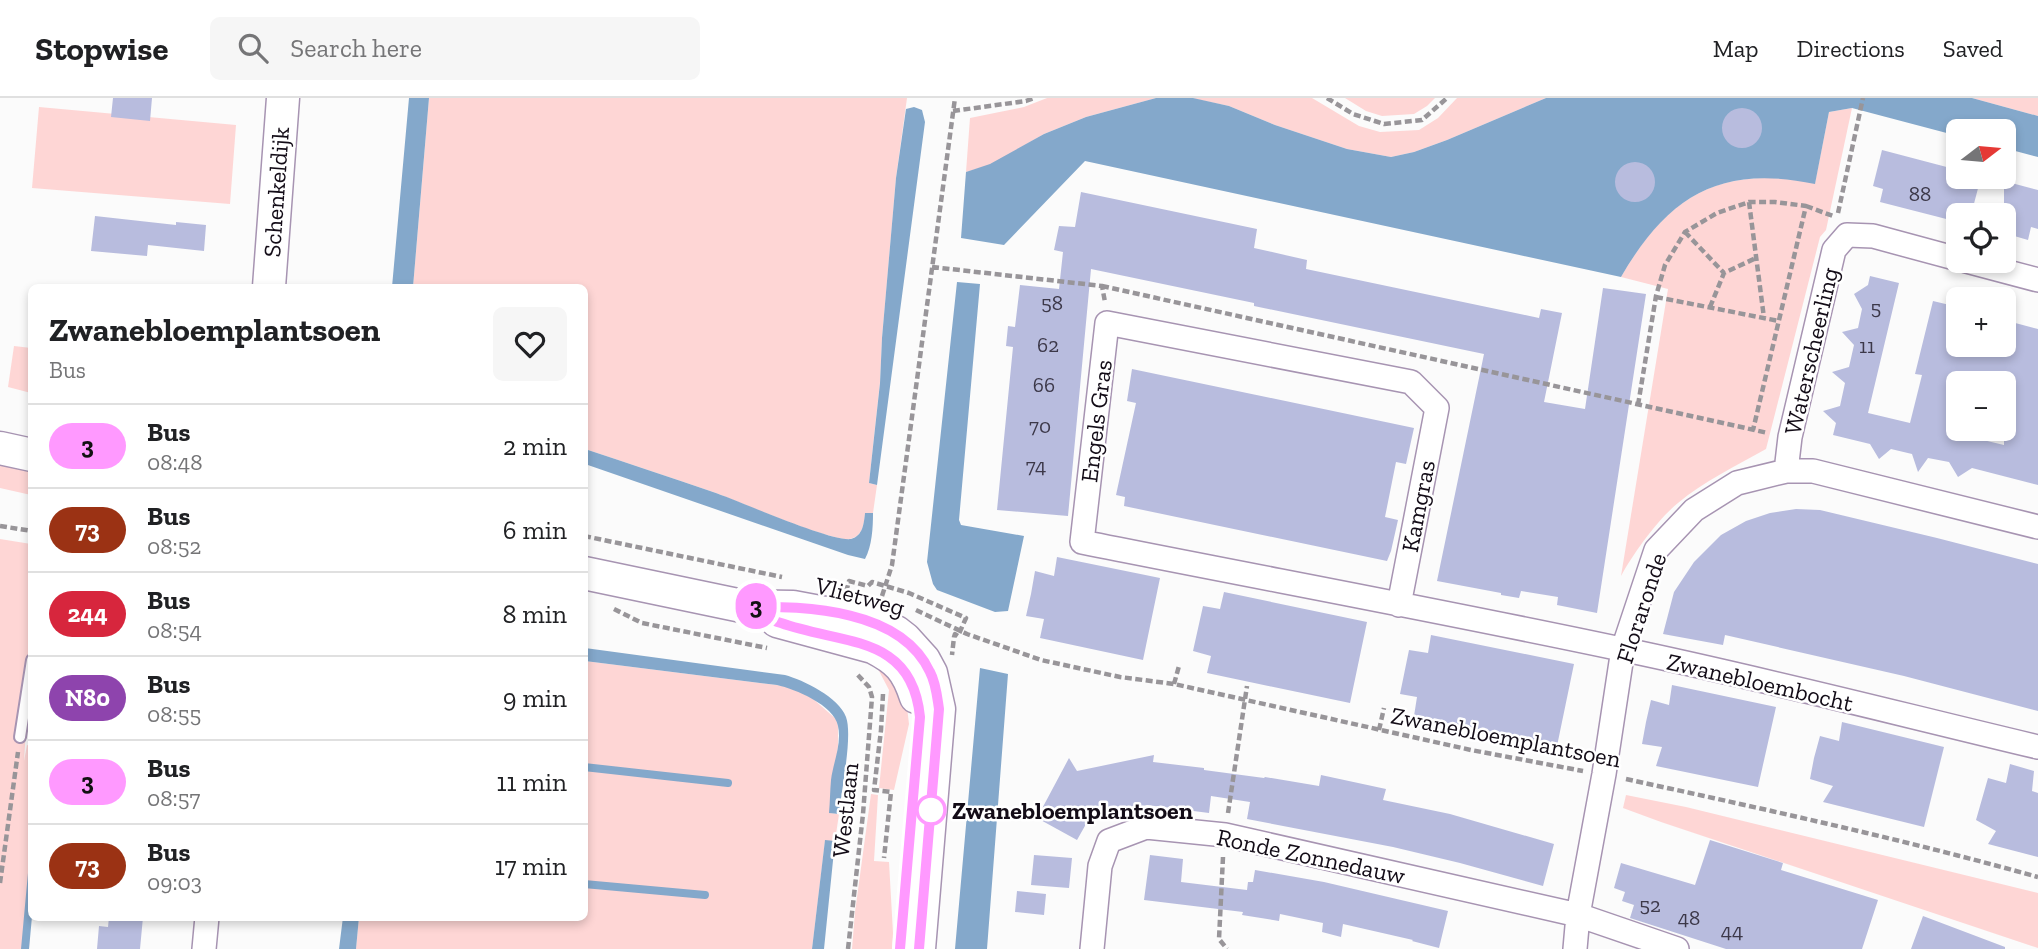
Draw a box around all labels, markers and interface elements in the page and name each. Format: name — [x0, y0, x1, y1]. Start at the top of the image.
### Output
search box — [210, 17, 700, 80]
text: Stopwise — [35, 29, 168, 68]
icon: search — [234, 29, 272, 67]
text: Search here — [290, 32, 422, 64]
text: Map — [1713, 34, 1759, 63]
text: Directions — [1797, 34, 1905, 63]
text: Saved — [1943, 34, 2003, 63]
north arrow — [1946, 119, 2016, 189]
map controls — [1946, 119, 2016, 441]
street label: Schenkeldijk — [257, 125, 295, 258]
house number: 88 — [1909, 181, 1931, 206]
button: locate — [1946, 203, 2016, 273]
street label: Waterscheerling — [1778, 265, 1844, 437]
button: + — [1946, 287, 2016, 357]
house number: 58 — [1041, 290, 1063, 315]
house number: 5 — [1871, 295, 1881, 320]
button: heart — [493, 307, 567, 381]
text: Zwanebloemplantsoen — [49, 310, 380, 349]
house number: 62 — [1037, 332, 1059, 357]
house number: 11 — [1859, 333, 1875, 358]
text: Bus — [49, 356, 86, 384]
street label: Engels Gras — [1074, 358, 1118, 484]
button: − — [1946, 371, 2016, 441]
house number: 66 — [1033, 372, 1055, 397]
house number: 70 — [1029, 413, 1051, 438]
text: Bus — [147, 416, 190, 448]
text: 2 min — [503, 430, 567, 462]
text: 3 — [81, 431, 94, 460]
text: 08:48 — [147, 448, 203, 476]
house number: 74 — [1026, 453, 1046, 478]
street label: Kamgras — [1395, 458, 1441, 554]
text: Bus — [147, 500, 190, 532]
text: 6 min — [503, 514, 567, 546]
text: 73 — [75, 515, 100, 544]
text: 08:52 — [147, 532, 201, 560]
street label: Floraronde — [1610, 549, 1672, 667]
street label: Vlietweg — [811, 570, 908, 622]
line badge: 3 — [733, 583, 779, 629]
text: Bus — [147, 584, 190, 616]
text: 3 — [750, 591, 762, 620]
text: 8 min — [502, 598, 567, 630]
text: 244 — [67, 599, 108, 628]
text: 08:54 — [147, 616, 202, 644]
street label: Zwanebloembocht — [1664, 646, 1856, 718]
text: Bus — [147, 668, 190, 700]
text: 9 min — [503, 682, 567, 714]
text: N80 — [65, 683, 110, 712]
text: 08:55 — [147, 700, 201, 728]
street label: Zwanebloemplantsoen — [1389, 700, 1624, 774]
text: Bus — [147, 752, 190, 784]
street label: Westlaan — [826, 761, 864, 859]
text: 11 min — [496, 766, 567, 798]
text: 3 — [81, 767, 94, 796]
text: 08:57 — [147, 784, 200, 812]
marker: Zwanebloemplantsoen — [916, 795, 946, 825]
place label: Zwanebloemplantsoen — [952, 796, 1193, 825]
street label: Ronde Zonnedauw — [1214, 822, 1408, 890]
text: Bus — [147, 836, 190, 868]
text: 17 min — [495, 850, 567, 882]
text: 73 — [75, 851, 100, 880]
text: 09:03 — [147, 868, 202, 896]
house number: 52 — [1639, 892, 1661, 917]
house number: 48 — [1678, 905, 1700, 930]
house number: 44 — [1721, 918, 1743, 943]

